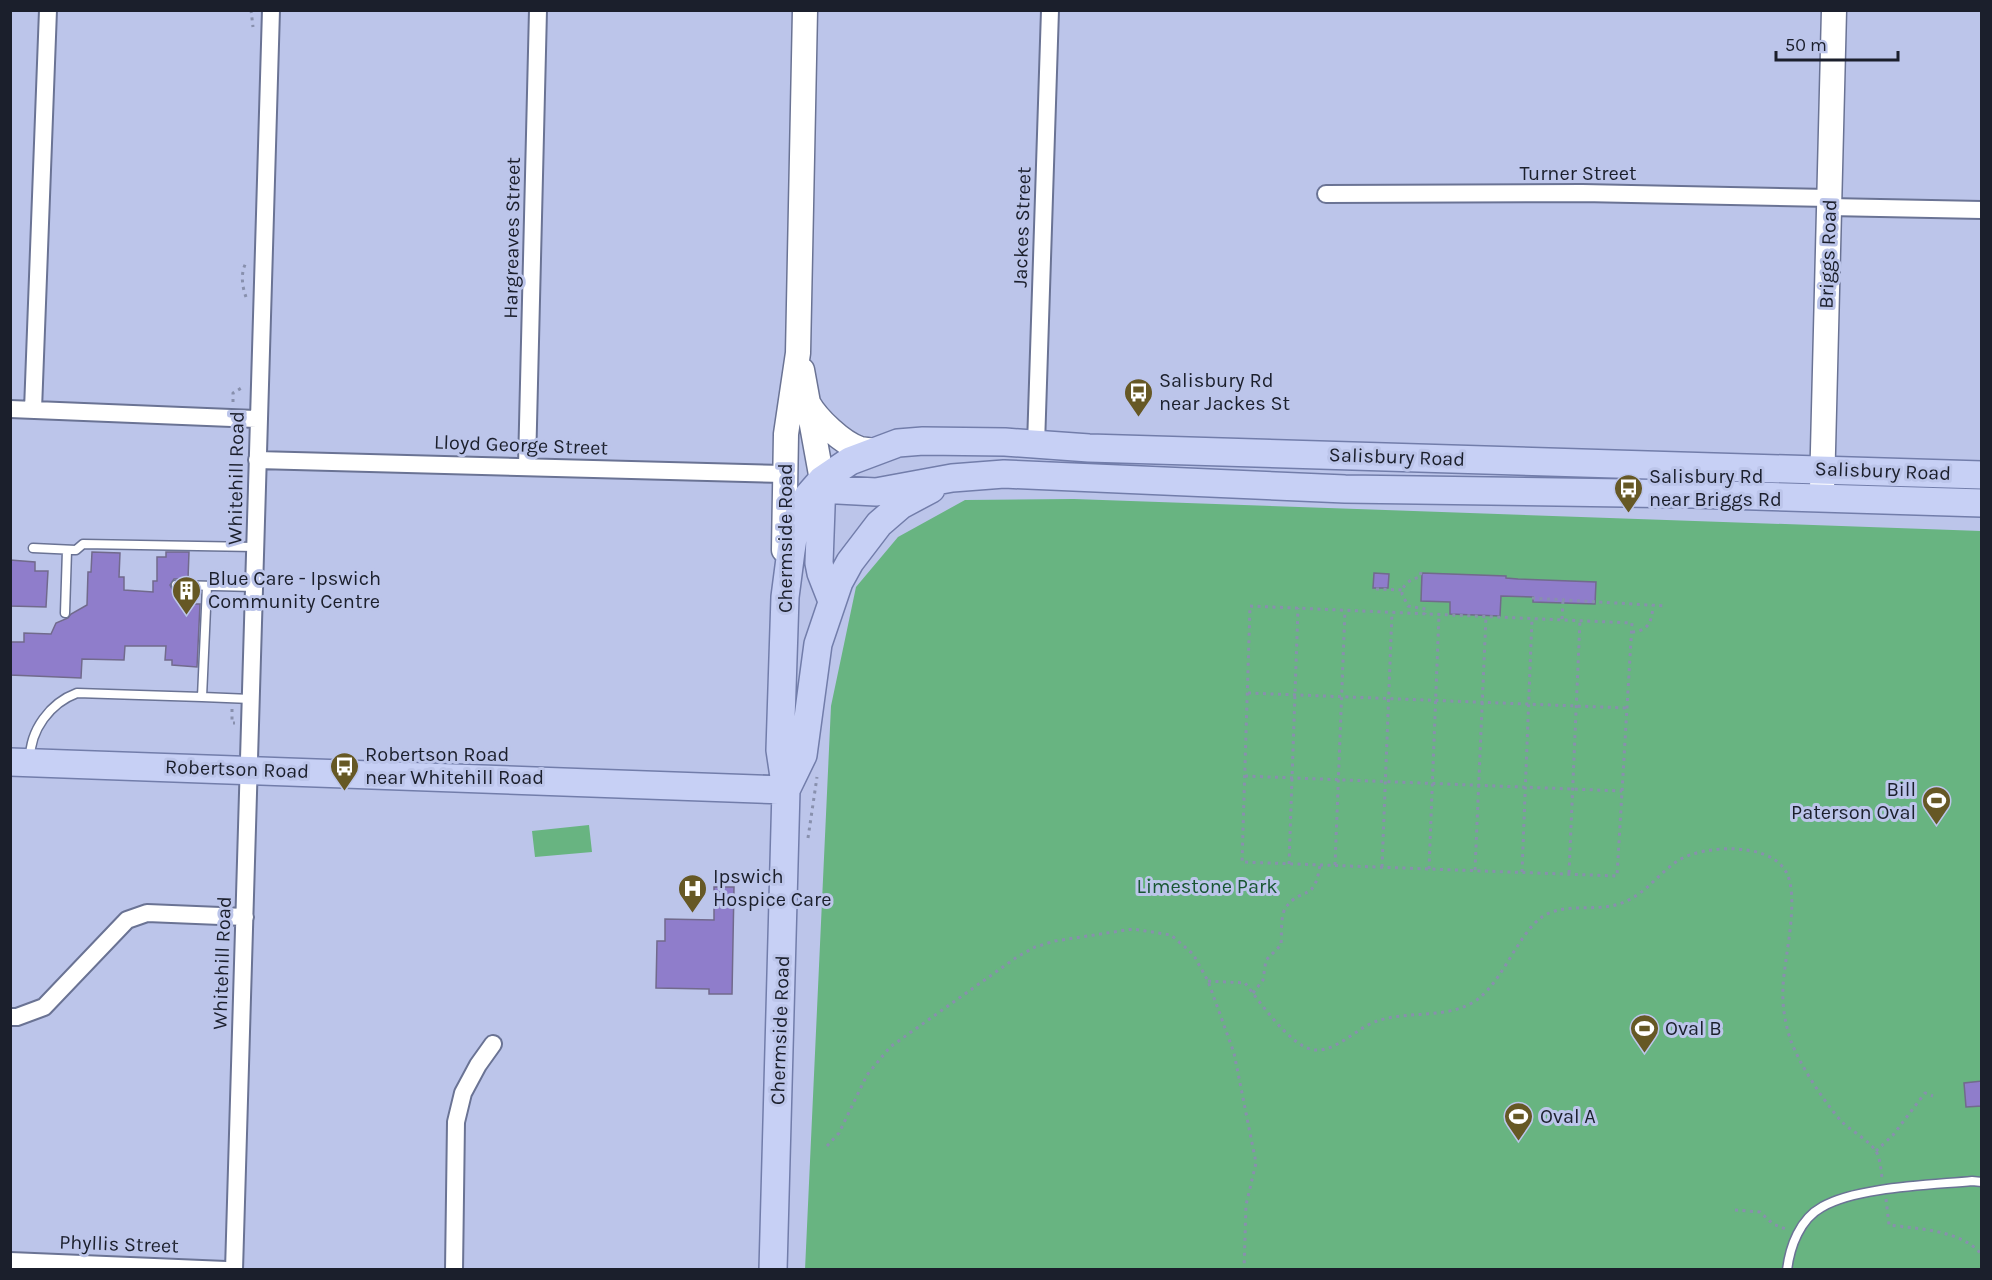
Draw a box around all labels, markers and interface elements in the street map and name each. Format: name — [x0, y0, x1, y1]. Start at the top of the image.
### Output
scale bar — [1776, 24, 1898, 62]
text: 50 m — [1785, 34, 1827, 56]
street label: Hargreaves Street — [499, 157, 525, 319]
street label: Turner Street — [1519, 162, 1637, 185]
street label: Jackes Street — [1008, 166, 1036, 288]
street label: Briggs Road — [1815, 199, 1841, 309]
place label: Salisbury Rd near Jackes St — [1159, 369, 1291, 415]
bus stop icon: Salisbury Rd near Jackes St — [1122, 376, 1154, 418]
street label: Whitehill Road — [223, 411, 249, 545]
street label: Lloyd George Street — [434, 430, 609, 460]
street label: Salisbury Road — [1328, 443, 1466, 471]
street label: Salisbury Road — [1814, 457, 1952, 485]
street label: Chermside Road — [774, 463, 797, 613]
place label: Salisbury Rd near Briggs Rd — [1649, 465, 1782, 511]
bus stop icon: Salisbury Rd near Briggs Rd — [1612, 472, 1644, 514]
place label: Blue Care - Ipswich Community Centre — [208, 567, 381, 613]
building icon: Blue Care - Ipswich Community Centre — [171, 574, 203, 616]
place label: Robertson Road near Whitehill Road — [365, 743, 544, 789]
bus stop icon: Robertson Road near Whitehill Road — [328, 750, 360, 792]
street label: Robertson Road — [164, 755, 310, 783]
place label: Bill Paterson Oval — [1791, 778, 1916, 824]
sports icon: Bill Paterson Oval — [1921, 784, 1953, 826]
place label: Ipswich Hospice Care — [713, 865, 832, 911]
hospital icon: Ipswich Hospice Care — [676, 872, 708, 914]
park label: Limestone Park — [1137, 875, 1277, 898]
street label: Whitehill Road — [208, 896, 236, 1030]
street label: Chermside Road — [766, 955, 794, 1105]
sports icon: Oval B — [1628, 1012, 1660, 1054]
place label: Oval B — [1665, 1017, 1722, 1040]
sports icon: Oval A — [1503, 1100, 1535, 1142]
place label: Oval A — [1540, 1105, 1596, 1128]
street label: Phyllis Street — [59, 1230, 180, 1258]

